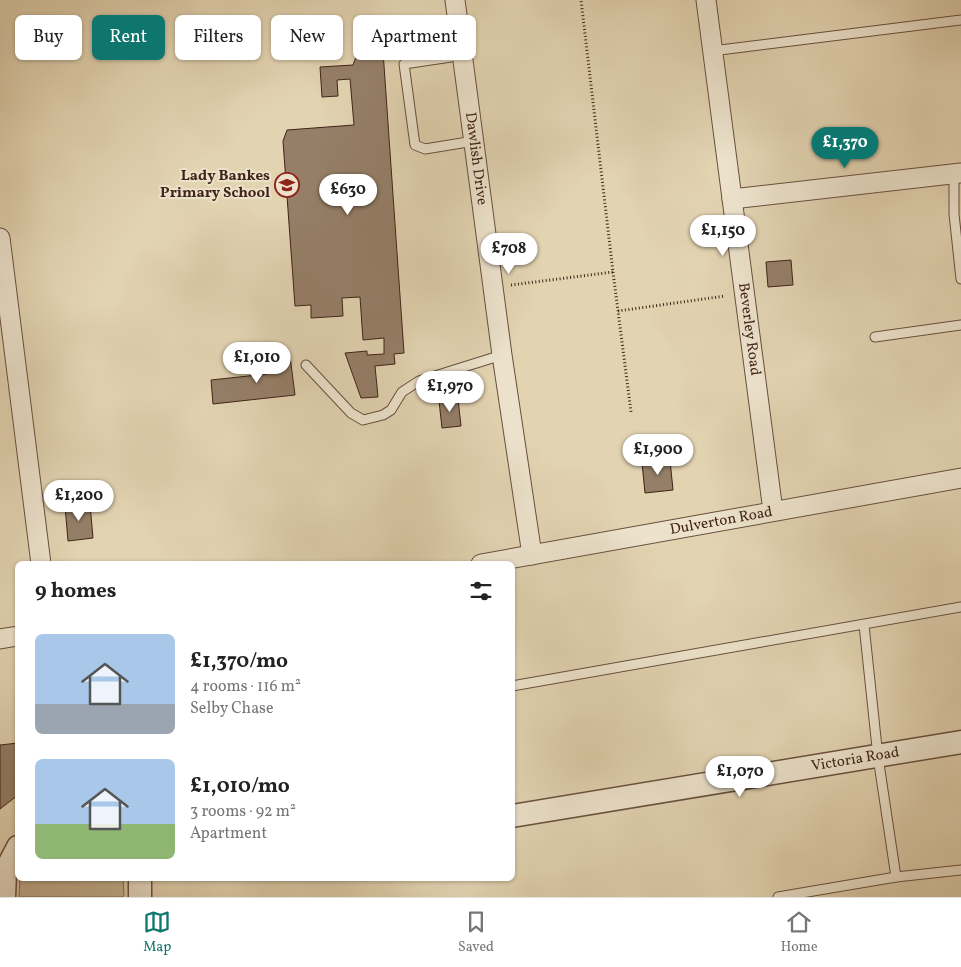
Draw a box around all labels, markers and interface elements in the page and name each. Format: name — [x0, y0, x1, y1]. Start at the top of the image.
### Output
chip: Buy — [15, 15, 82, 60]
chip: Rent — [92, 15, 165, 60]
chip: Filters — [175, 15, 261, 60]
chip: New — [271, 15, 343, 60]
chip: Apartment — [353, 15, 476, 60]
street label: Dawlish Drive — [459, 111, 493, 206]
pin: £1,370 — [804, 126, 886, 169]
text: £1,370 — [822, 132, 868, 154]
place label: Lady Bankes Primary School — [160, 166, 270, 204]
school or university icon: Lady Bankes Primary School — [274, 172, 300, 198]
pin: £630 — [318, 174, 378, 216]
text: £630 — [330, 179, 366, 201]
pin: £1,150 — [682, 214, 764, 257]
text: £1,150 — [701, 220, 745, 242]
pin: £708 — [479, 232, 539, 275]
text: £708 — [492, 238, 526, 260]
street label: Beverley Road — [733, 281, 766, 377]
pin: £1,010 — [216, 342, 298, 384]
text: £1,010 — [234, 347, 280, 369]
pin: £1,970 — [409, 370, 491, 413]
text: £1,970 — [427, 376, 473, 398]
pin: £1,900 — [617, 434, 699, 476]
text: £1,900 — [633, 439, 683, 461]
pin: £1,200 — [38, 480, 120, 522]
text: £1,200 — [55, 485, 103, 507]
street label: Dulverton Road — [668, 501, 774, 540]
text: 9 homes — [35, 577, 116, 606]
icon: filters — [467, 577, 495, 605]
text: £1,370/mo — [190, 647, 288, 676]
icon: home — [75, 654, 135, 714]
text: 4 rooms · 116 m² — [190, 676, 301, 698]
text: Selby Chase — [190, 698, 274, 720]
street label: Victoria Road — [810, 742, 901, 777]
pin: £1,070 — [699, 756, 781, 798]
text: £1,070 — [716, 761, 764, 783]
text: £1,010/mo — [190, 772, 290, 801]
icon: home — [75, 779, 135, 839]
text: 3 rooms · 92 m² — [190, 801, 296, 823]
text: Apartment — [190, 823, 267, 845]
tab: Map — [143, 908, 171, 957]
tab: Saved — [458, 908, 494, 957]
tab: Home — [781, 908, 818, 957]

